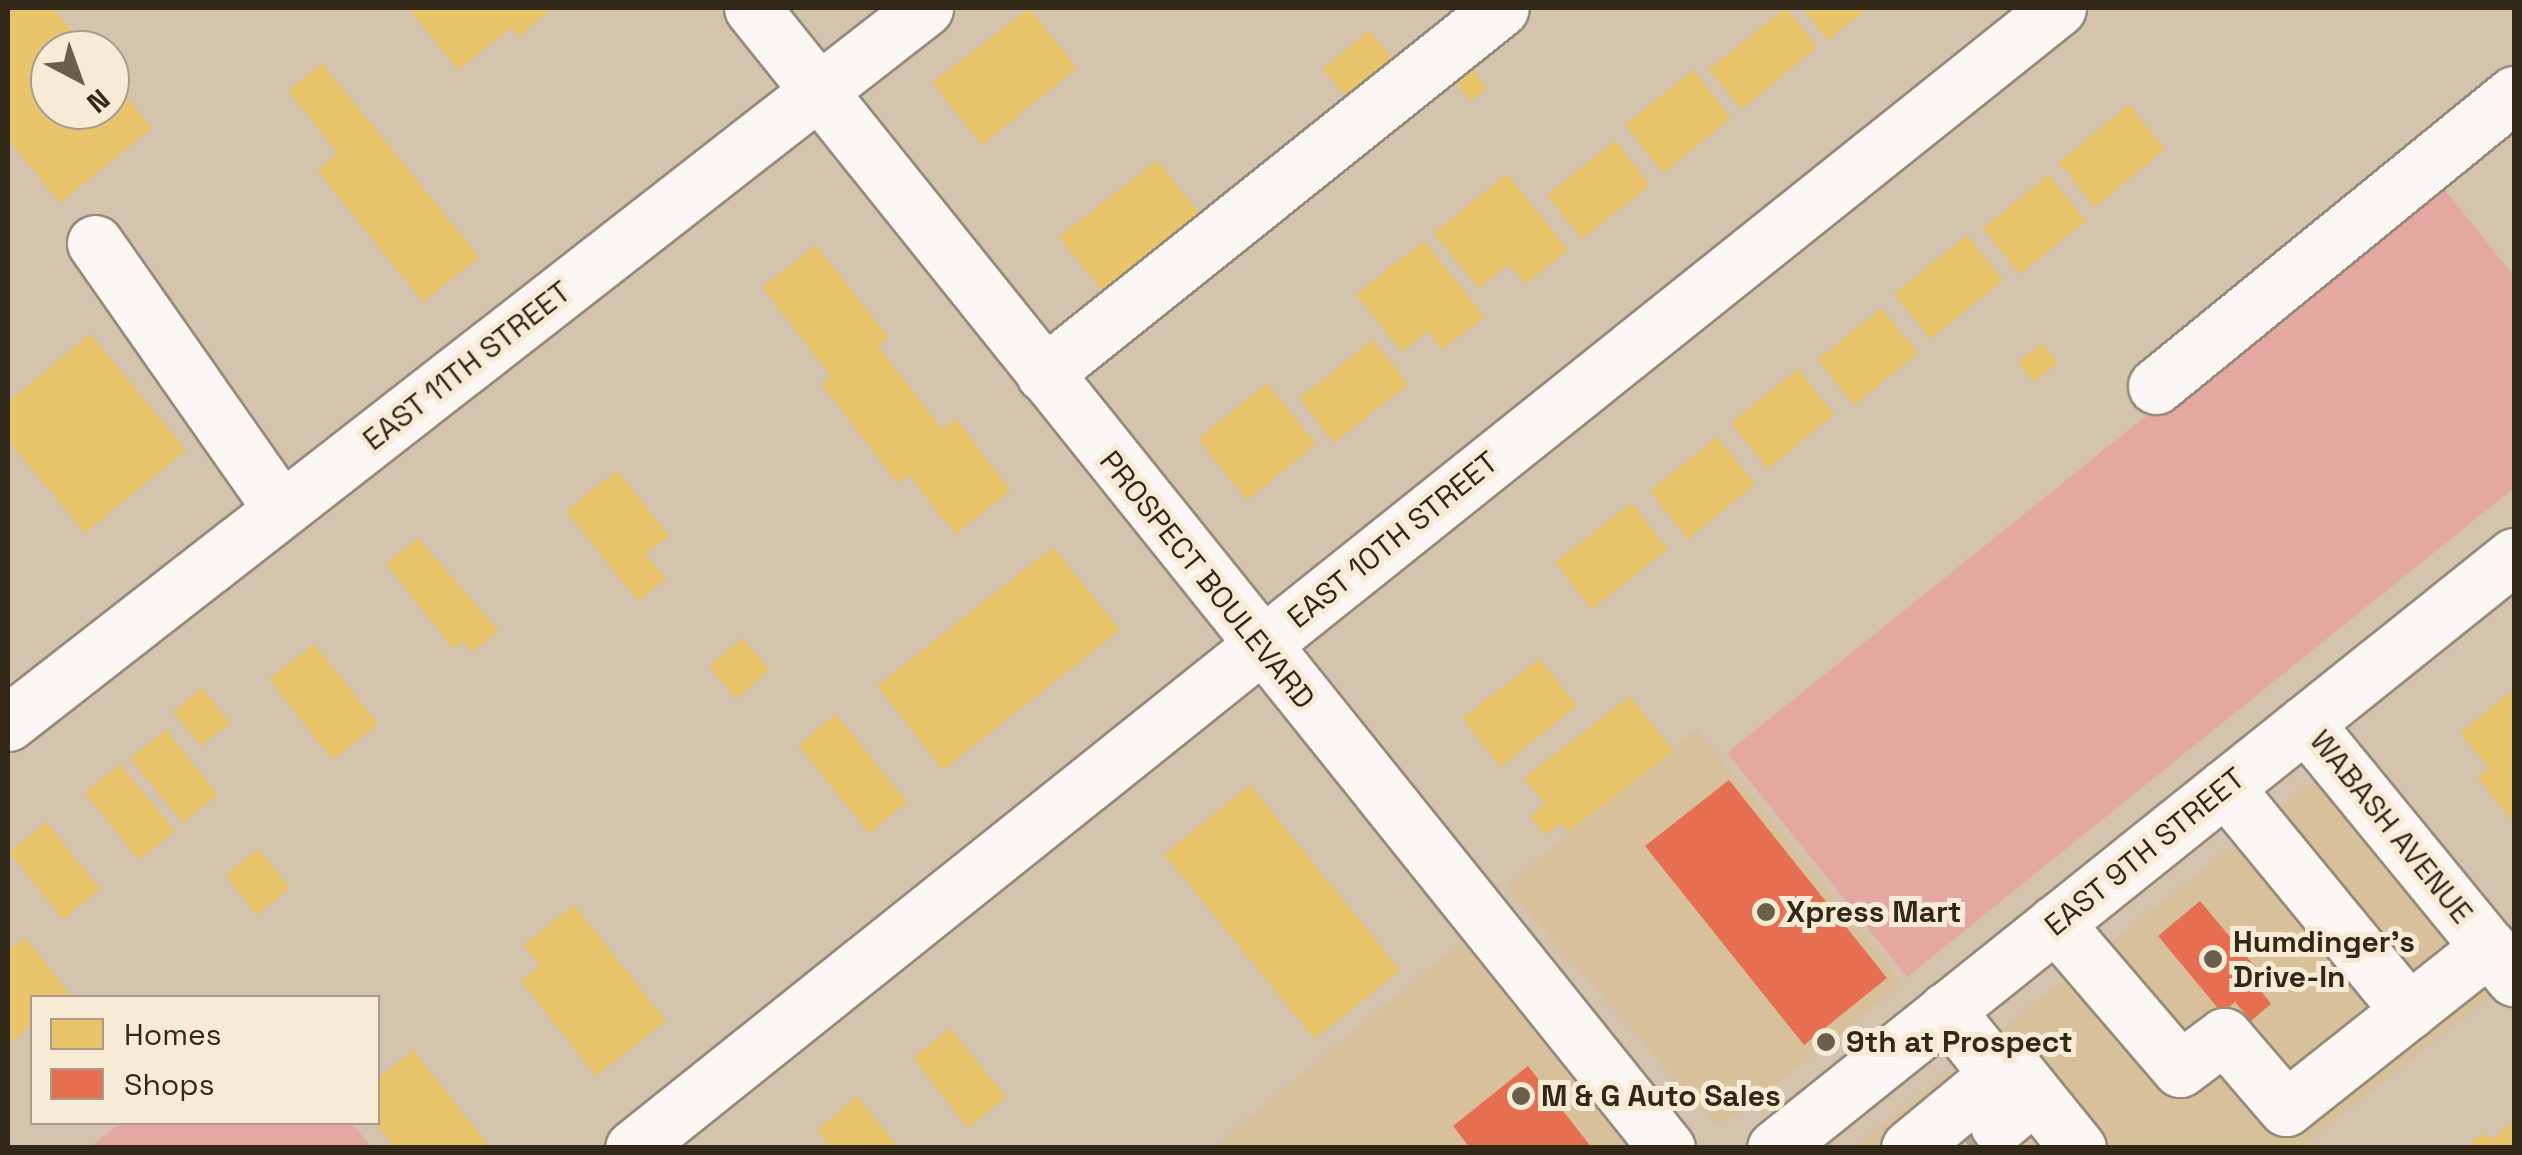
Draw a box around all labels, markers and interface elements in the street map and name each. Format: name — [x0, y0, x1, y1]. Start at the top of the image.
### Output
north arrow — [30, 30, 130, 130]
text: N — [79, 81, 117, 121]
street label: EAST 11TH STREET — [356, 274, 578, 458]
street label: PROSPECT BOULEVARD — [1092, 443, 1322, 717]
street label: EAST 10TH STREET — [1280, 444, 1506, 636]
street label: WABASH AVENUE — [2302, 723, 2480, 931]
street label: EAST 9TH STREET — [2038, 760, 2252, 944]
place label: Xpress Mart — [1786, 894, 1962, 930]
marker: Xpress Mart — [1755, 901, 1777, 923]
place label: Humdinger's Drive-In — [2233, 924, 2415, 994]
marker: Humdinger's Drive-In — [2202, 948, 2224, 970]
legend — [30, 995, 380, 1125]
text: Homes — [124, 1015, 222, 1054]
place label: 9th at Prospect — [1846, 1024, 2073, 1060]
marker: 9th at Prospect — [1815, 1031, 1837, 1053]
text: Shops — [124, 1065, 214, 1104]
place label: M & G Auto Sales — [1541, 1078, 1781, 1114]
marker: M & G Auto Sales — [1510, 1085, 1532, 1107]

